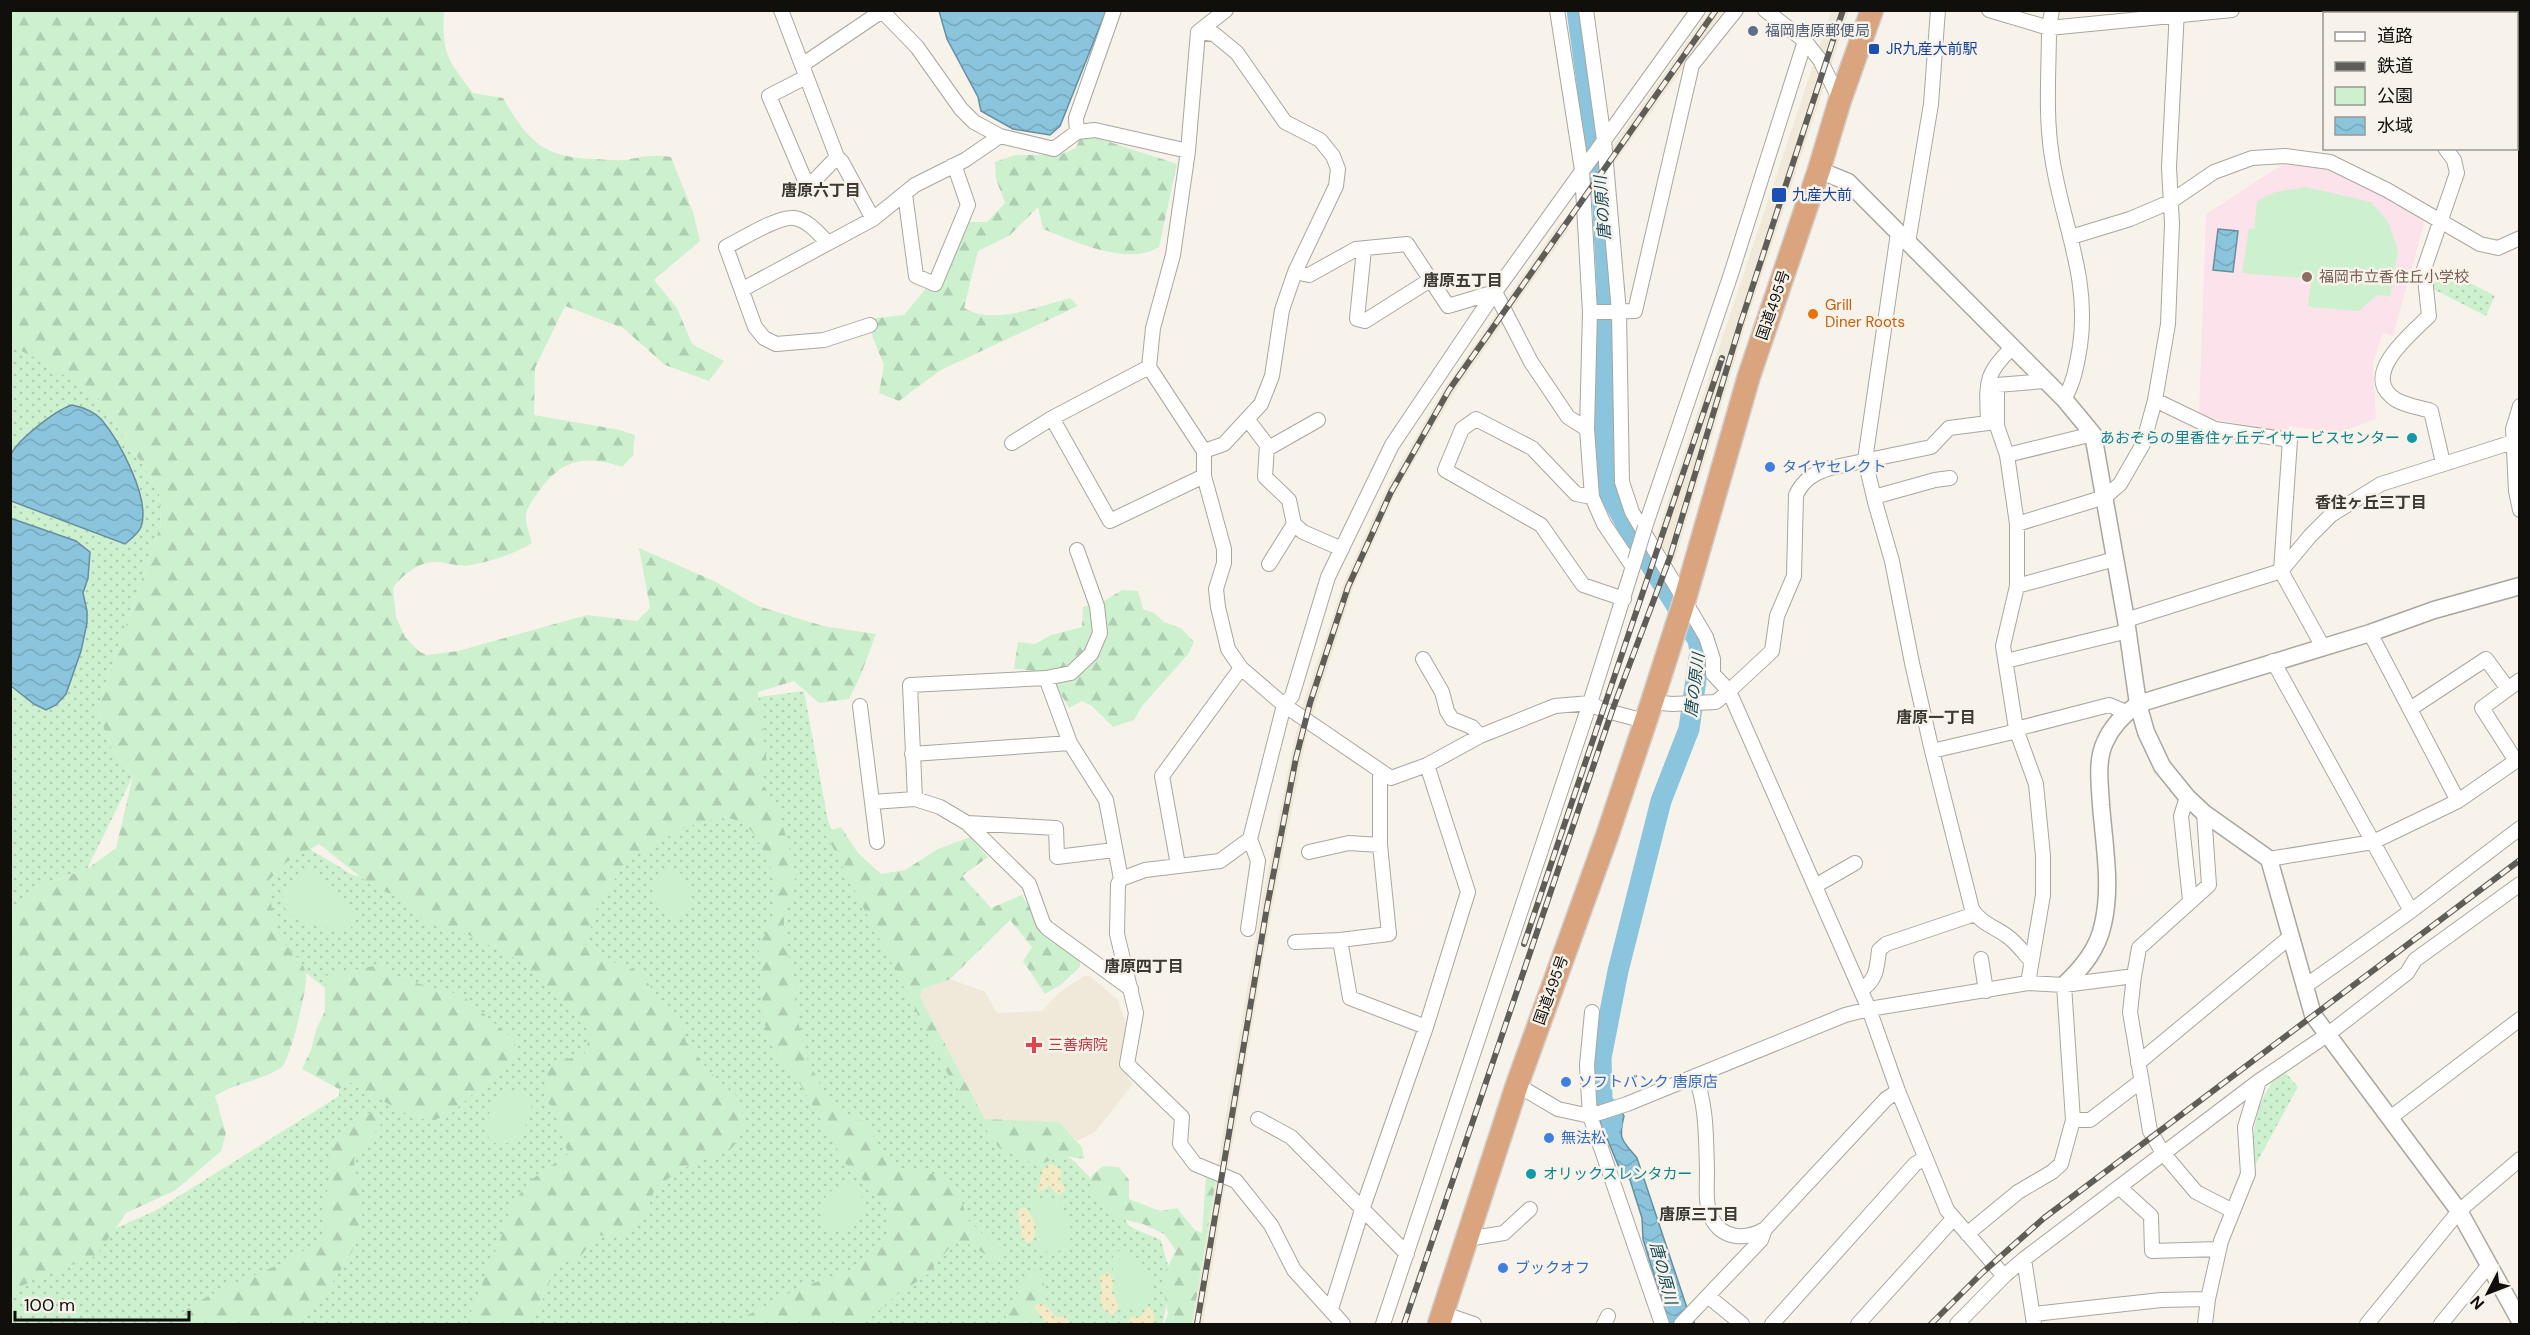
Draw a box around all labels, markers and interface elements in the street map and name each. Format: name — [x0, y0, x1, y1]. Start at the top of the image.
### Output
legend — [2323, 12, 2518, 150]
place label: 福岡唐原郵便局 — [1765, 21, 1870, 41]
marker: 福岡唐原郵便局 — [1746, 24, 1760, 38]
text: 道路 — [2377, 24, 2413, 48]
place label: JR九産大前駅 — [1886, 39, 1977, 59]
marker: JR九産大前駅 — [1867, 42, 1881, 56]
text: 鉄道 — [2377, 54, 2413, 78]
text: 公園 — [2377, 84, 2413, 108]
text: 水域 — [2377, 114, 2413, 138]
water label: 唐の原川 — [1590, 173, 1615, 241]
district label: 唐原六丁目 — [781, 180, 861, 201]
place label: 九産大前 — [1792, 185, 1852, 205]
marker: 九産大前 — [1770, 186, 1788, 204]
street label: 国道495号 — [1752, 267, 1794, 343]
place label: 福岡市立香住丘小学校 — [2319, 267, 2469, 287]
district label: 唐原五丁目 — [1423, 270, 1503, 291]
marker: 福岡市立香住丘小学校 — [2300, 270, 2314, 284]
place label: Grill Diner Roots — [1825, 295, 1905, 332]
marker: Grill Diner Roots — [1806, 307, 1820, 321]
place label: あおぞらの里香住ヶ丘デイサービスセンター — [2100, 428, 2400, 448]
marker: あおぞらの里香住ヶ丘デイサービスセンター — [2405, 431, 2419, 445]
place label: タイヤセレクト — [1782, 457, 1887, 477]
marker: タイヤセレクト — [1763, 460, 1777, 474]
district label: 香住ヶ丘三丁目 — [2315, 492, 2427, 513]
water label: 唐の原川 — [1680, 650, 1709, 718]
district label: 唐原一丁目 — [1896, 707, 1976, 728]
street label: 国道495号 — [1529, 952, 1573, 1028]
district label: 唐原四丁目 — [1104, 956, 1184, 977]
place label: 三善病院 — [1048, 1035, 1108, 1055]
marker: 三善病院 — [1025, 1036, 1043, 1054]
place label: ソフトバンク 唐原店 — [1578, 1072, 1718, 1092]
marker: ソフトバンク 唐原店 — [1559, 1075, 1573, 1089]
place label: 無法松 — [1561, 1128, 1606, 1148]
marker: 無法松 — [1542, 1131, 1556, 1145]
place label: オリックスレンタカー — [1543, 1164, 1693, 1184]
marker: オリックスレンタカー — [1524, 1167, 1538, 1181]
district label: 唐原三丁目 — [1659, 1204, 1739, 1225]
water label: 唐の原川 — [1645, 1239, 1682, 1309]
place label: ブックオフ — [1515, 1258, 1590, 1278]
marker: ブックオフ — [1496, 1261, 1510, 1275]
north arrow — [2458, 1263, 2518, 1323]
scale bar — [15, 1284, 189, 1322]
text: N — [2466, 1291, 2489, 1314]
text: 100 m — [24, 1293, 75, 1317]

